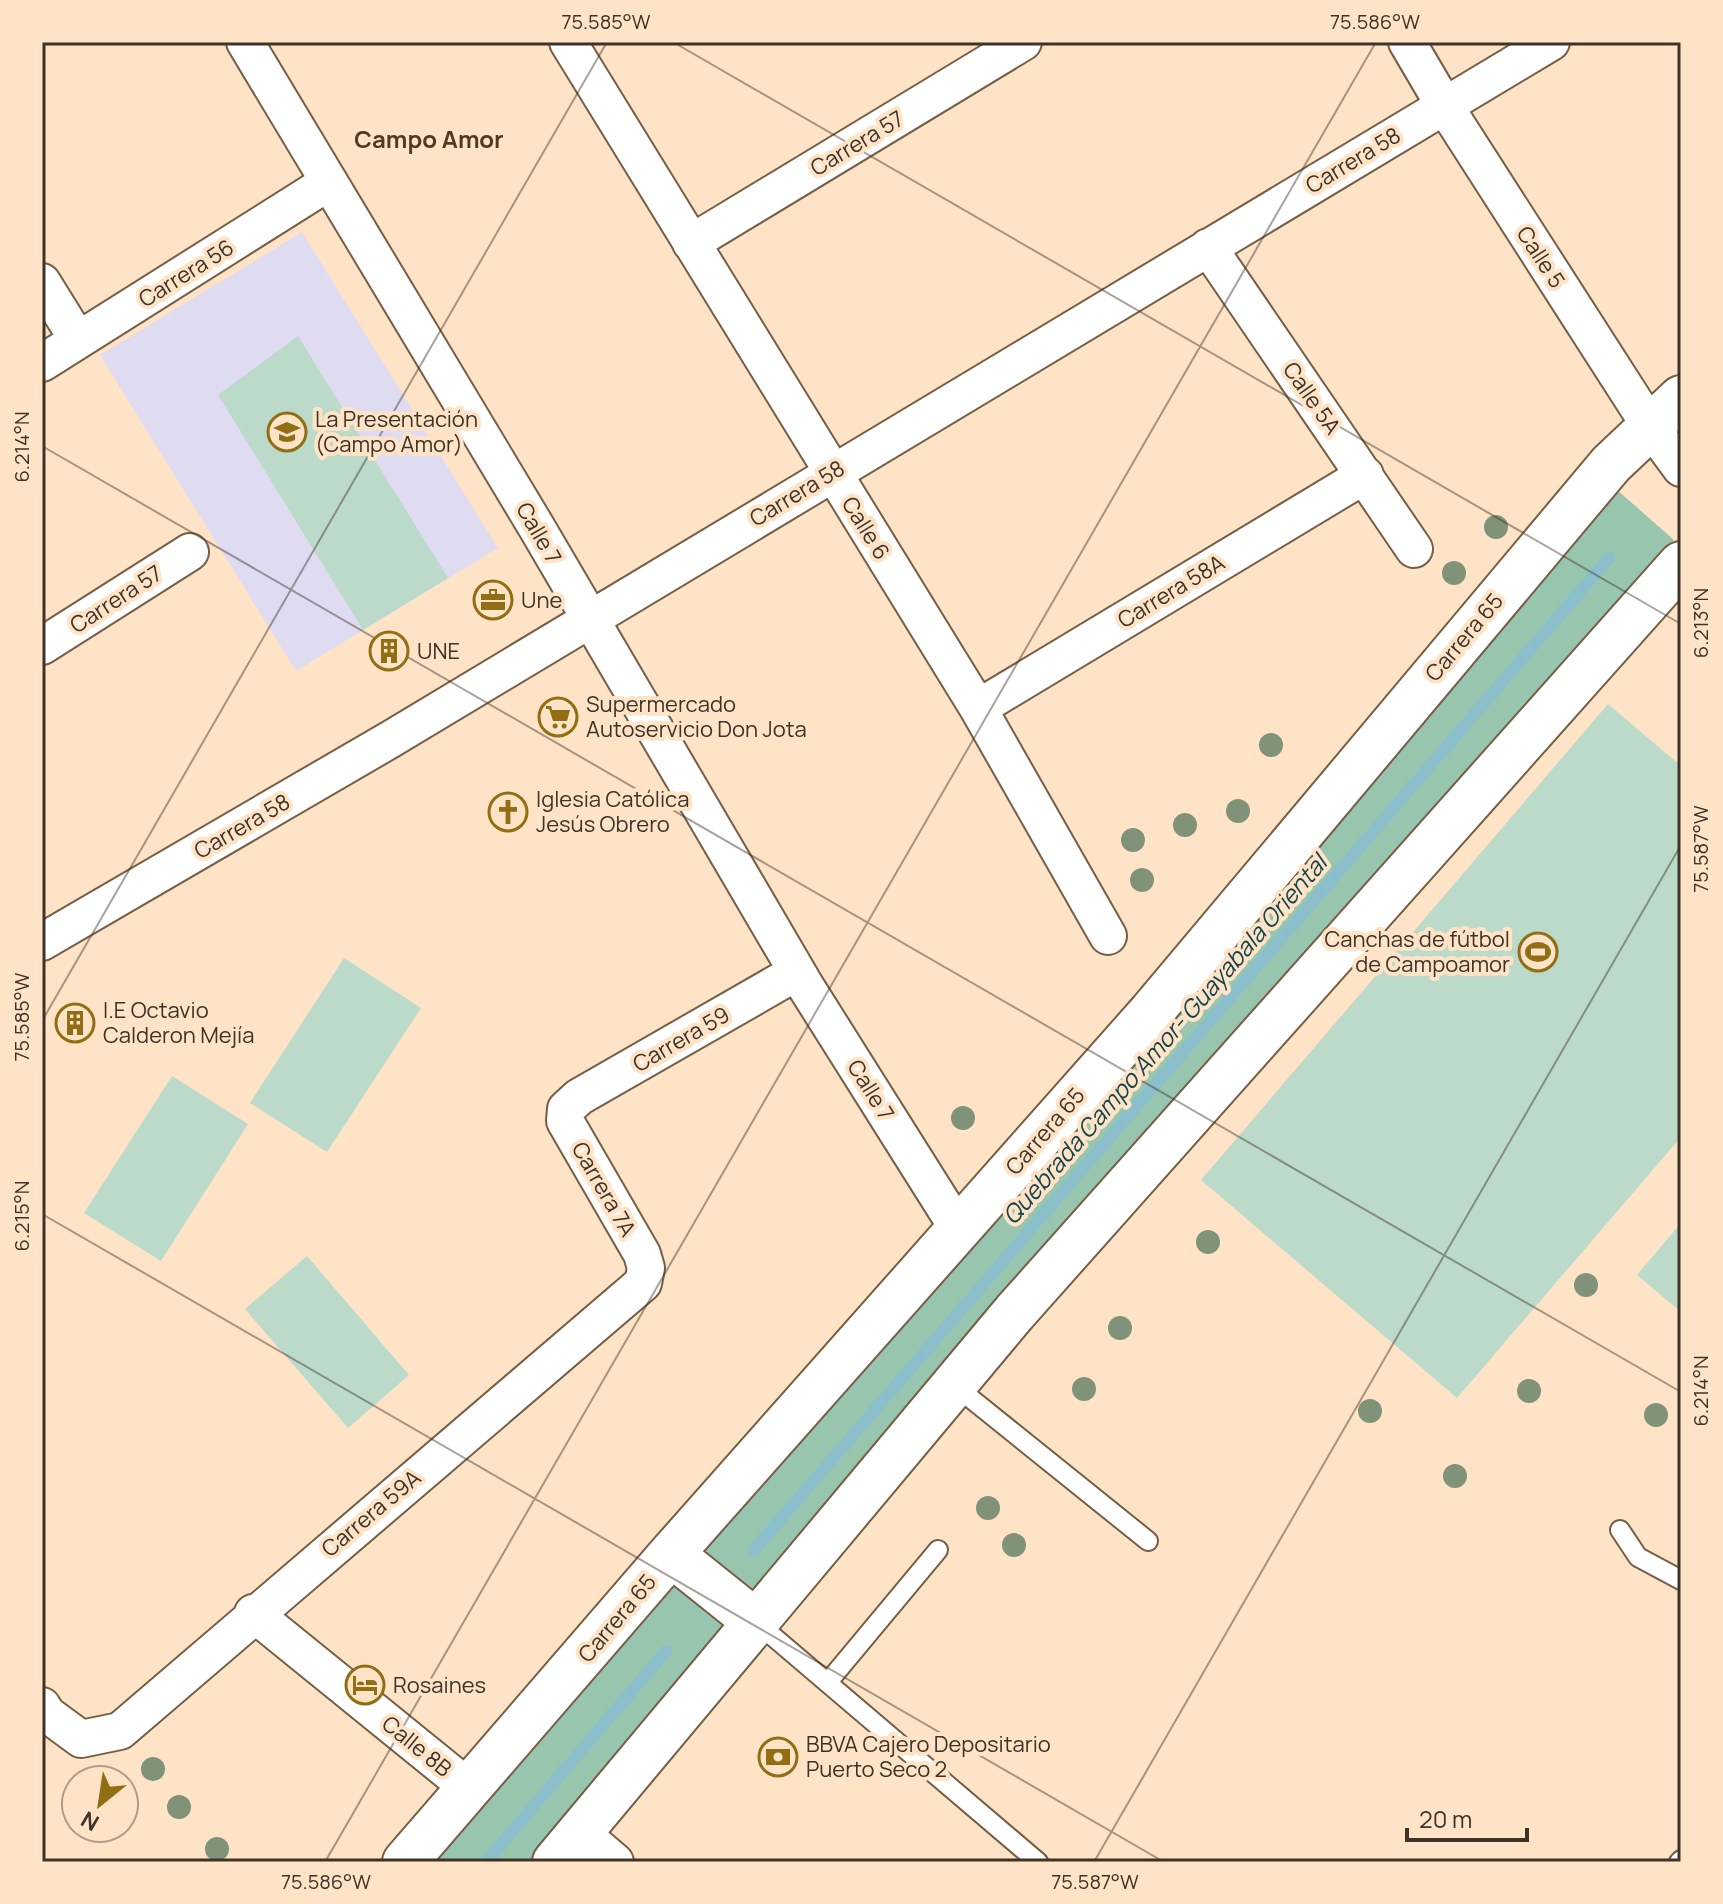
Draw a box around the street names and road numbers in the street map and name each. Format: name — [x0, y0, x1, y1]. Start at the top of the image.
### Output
street label: Carrera 57 — [805, 103, 909, 183]
street label: Carrera 58 — [1300, 120, 1406, 200]
street label: Calle 5 — [1510, 220, 1572, 294]
street label: Carrera 56 — [133, 232, 239, 314]
street label: Calle 5A — [1276, 356, 1348, 440]
street label: Carrera 58 — [744, 453, 850, 533]
street label: Calle 6 — [835, 491, 897, 565]
street label: Calle 7 — [509, 497, 569, 569]
street label: Carrera 58A — [1112, 547, 1230, 635]
street label: Carrera 57 — [64, 558, 168, 640]
street label: Carrera 65 — [1418, 586, 1510, 688]
street label: Carrera 58 — [189, 786, 295, 866]
street label: Carrera 59 — [627, 999, 735, 1079]
street label: Calle 7 — [841, 1054, 901, 1126]
street label: Carrera 65 — [999, 1081, 1091, 1181]
street label: Carrera 7A — [565, 1136, 643, 1242]
street label: Carrera 59A — [315, 1463, 427, 1563]
street label: Carrera 65 — [571, 1567, 663, 1669]
street label: Calle 8B — [376, 1709, 458, 1783]

